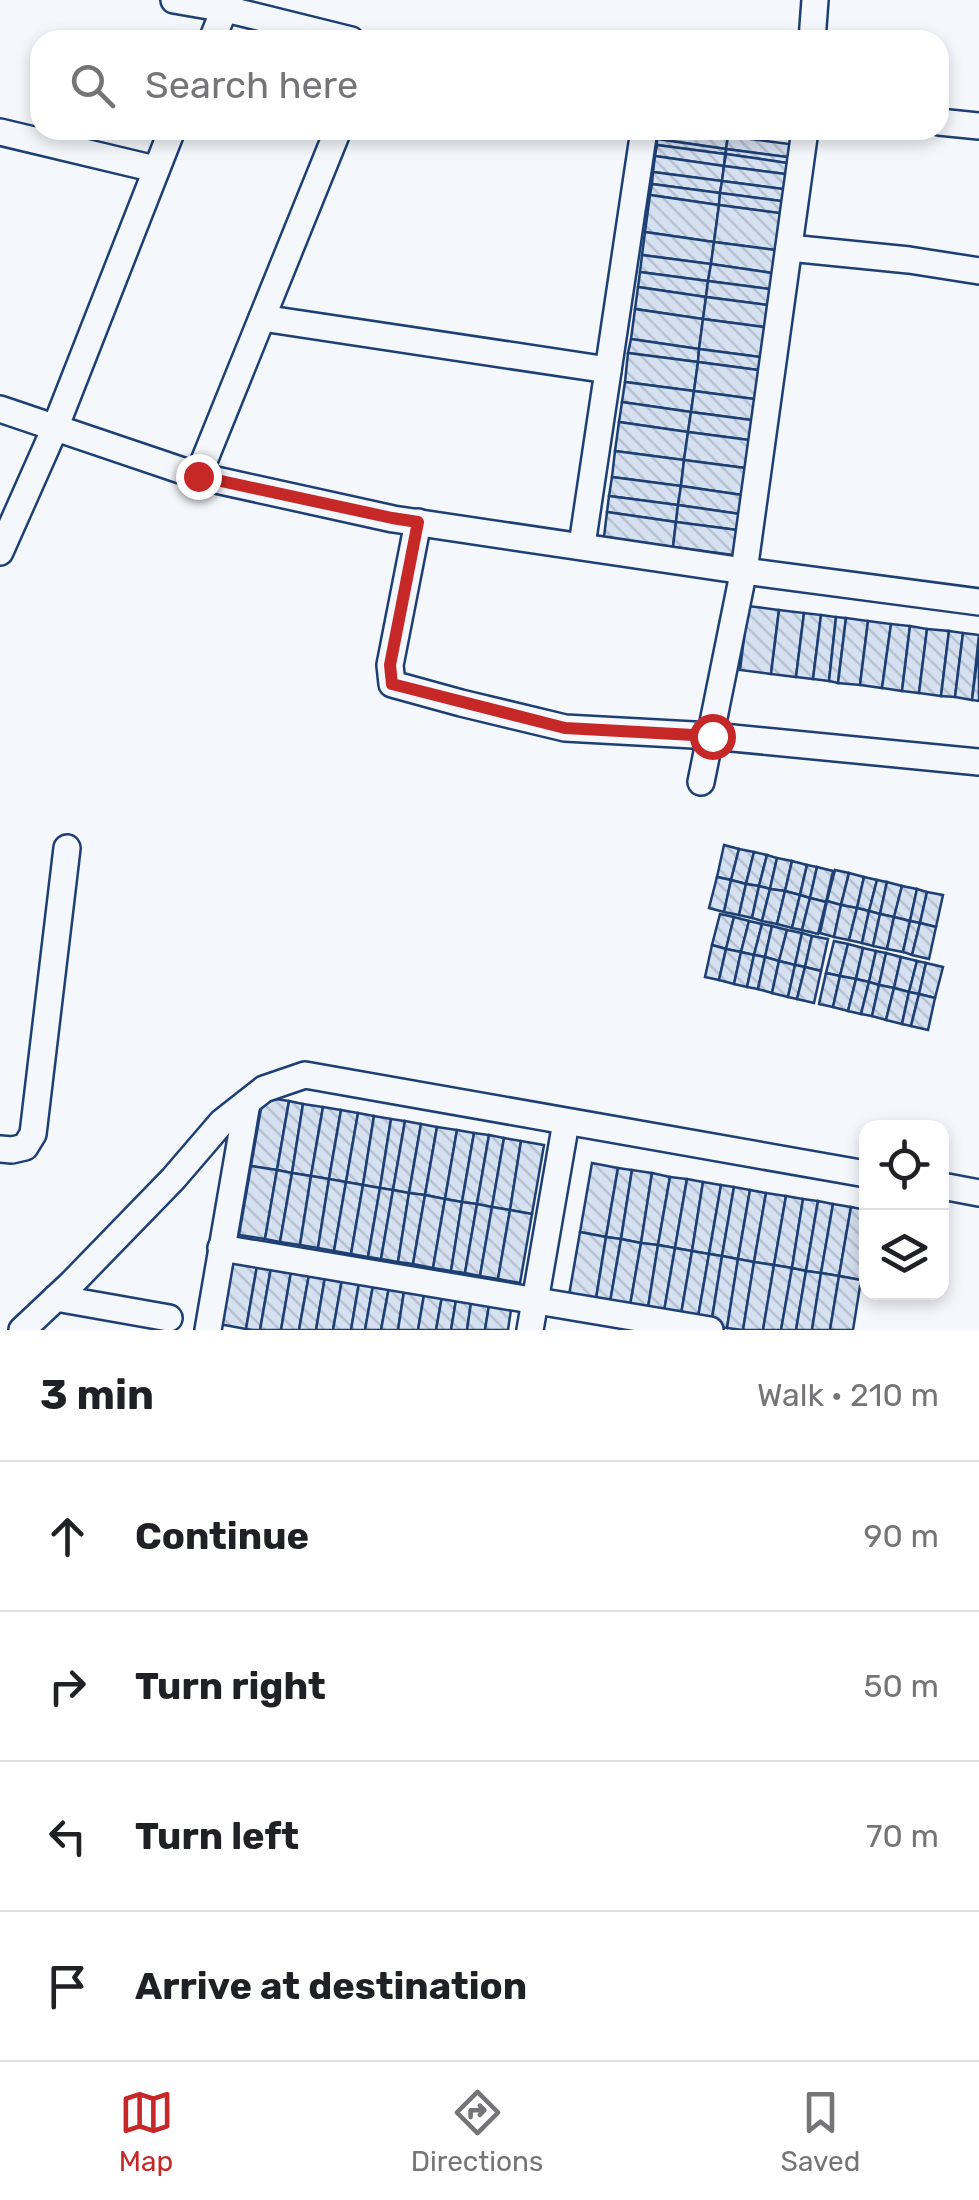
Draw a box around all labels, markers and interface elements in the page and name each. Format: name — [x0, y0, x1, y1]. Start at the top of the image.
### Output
search box — [30, 30, 949, 140]
icon: search — [65, 58, 120, 113]
text: Search here — [145, 62, 358, 108]
route end — [176, 454, 222, 500]
route start — [690, 714, 736, 760]
map controls — [859, 1120, 949, 1300]
button: locate — [859, 1120, 949, 1210]
button: layers — [859, 1210, 949, 1300]
text: 3 min — [40, 1370, 154, 1420]
text: Walk · 210 m — [757, 1376, 939, 1414]
icon: ahead — [40, 1509, 95, 1564]
text: Continue — [135, 1513, 309, 1559]
text: 90 m — [863, 1517, 939, 1555]
icon: right — [40, 1659, 95, 1714]
text: Turn right — [135, 1663, 326, 1709]
text: 50 m — [863, 1667, 939, 1705]
icon: left — [40, 1809, 95, 1864]
text: Turn left — [135, 1813, 299, 1859]
text: 70 m — [866, 1817, 939, 1855]
icon: arrive — [40, 1959, 95, 2014]
text: Arrive at destination — [135, 1963, 527, 2009]
tab: Map — [119, 2085, 174, 2178]
tab: Directions — [411, 2085, 543, 2178]
tab: Saved — [780, 2085, 860, 2178]

